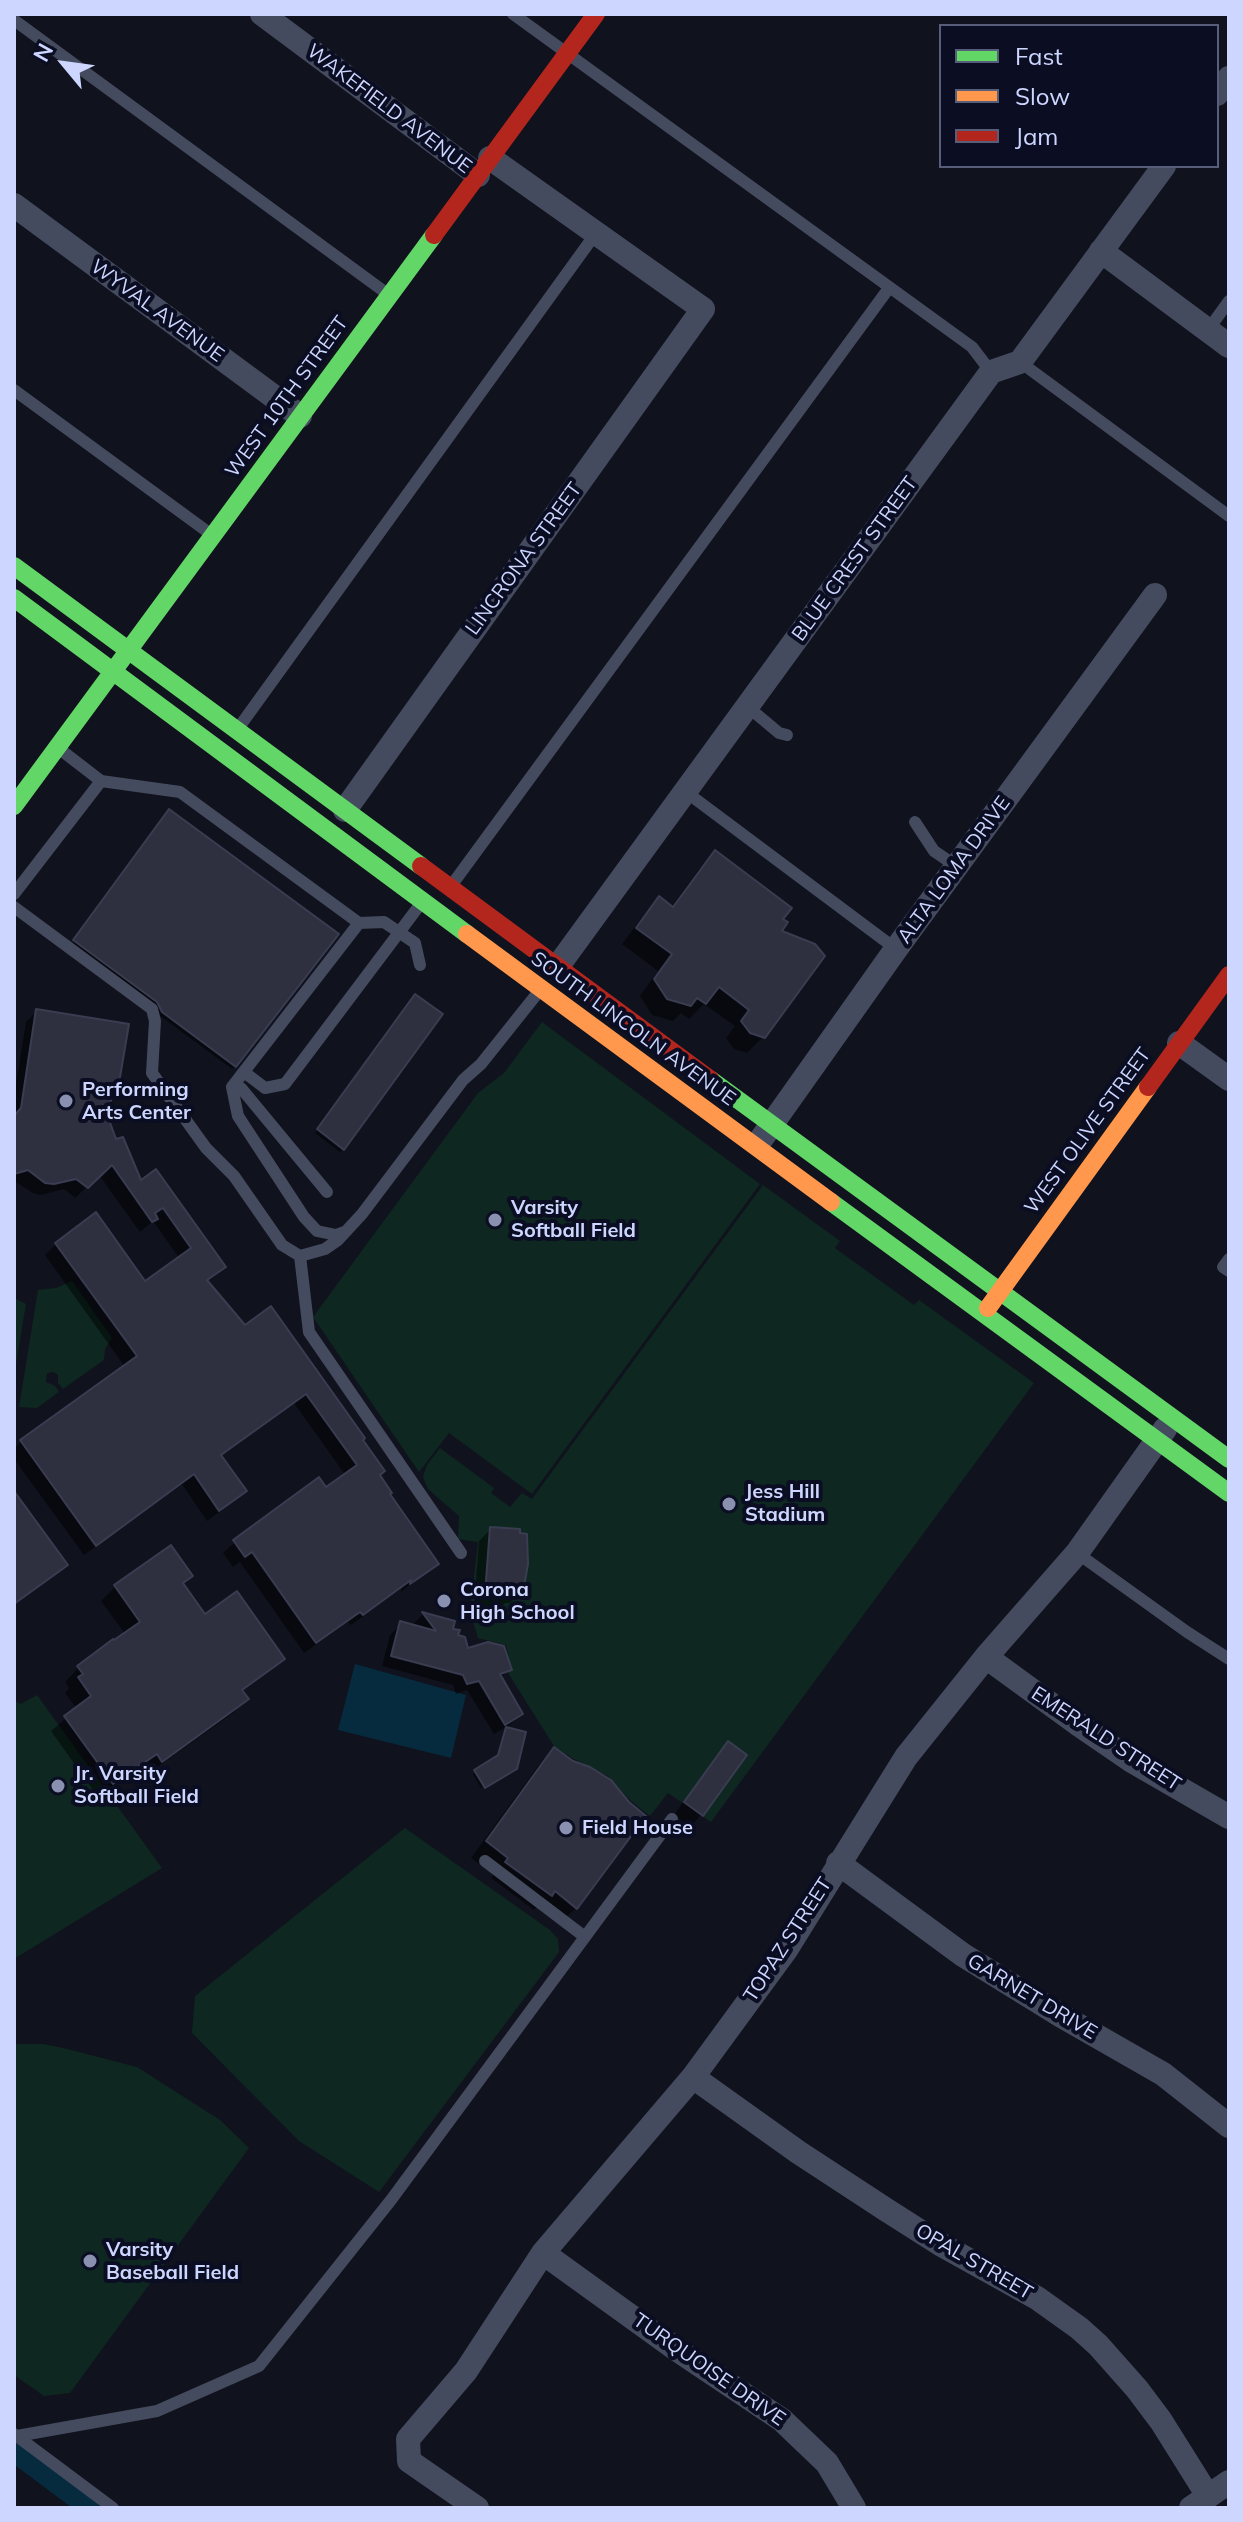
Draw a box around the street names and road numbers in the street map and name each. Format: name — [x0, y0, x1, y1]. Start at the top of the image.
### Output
street label: WAKEFIELD AVENUE — [302, 39, 476, 179]
street label: WYVAL AVENUE — [86, 255, 228, 367]
street label: WEST 10TH STREET — [220, 312, 354, 482]
street label: BLUE CREST STREET — [787, 472, 923, 646]
street label: LINCRONA STREET — [461, 478, 587, 640]
street label: ALTA LOMA DRIVE — [893, 792, 1015, 948]
street label: SOUTH LINCOLN AVENUE — [526, 947, 740, 1111]
street label: WEST OLIVE STREET — [1020, 1043, 1156, 1219]
street label: EMERALD STREET — [1027, 1682, 1185, 1796]
street label: TOPAZ STREET — [739, 1873, 837, 2007]
street label: GARNET DRIVE — [963, 1949, 1101, 2045]
street label: OPAL STREET — [911, 2219, 1037, 2305]
street label: TURQUOISE DRIVE — [628, 2308, 790, 2432]

